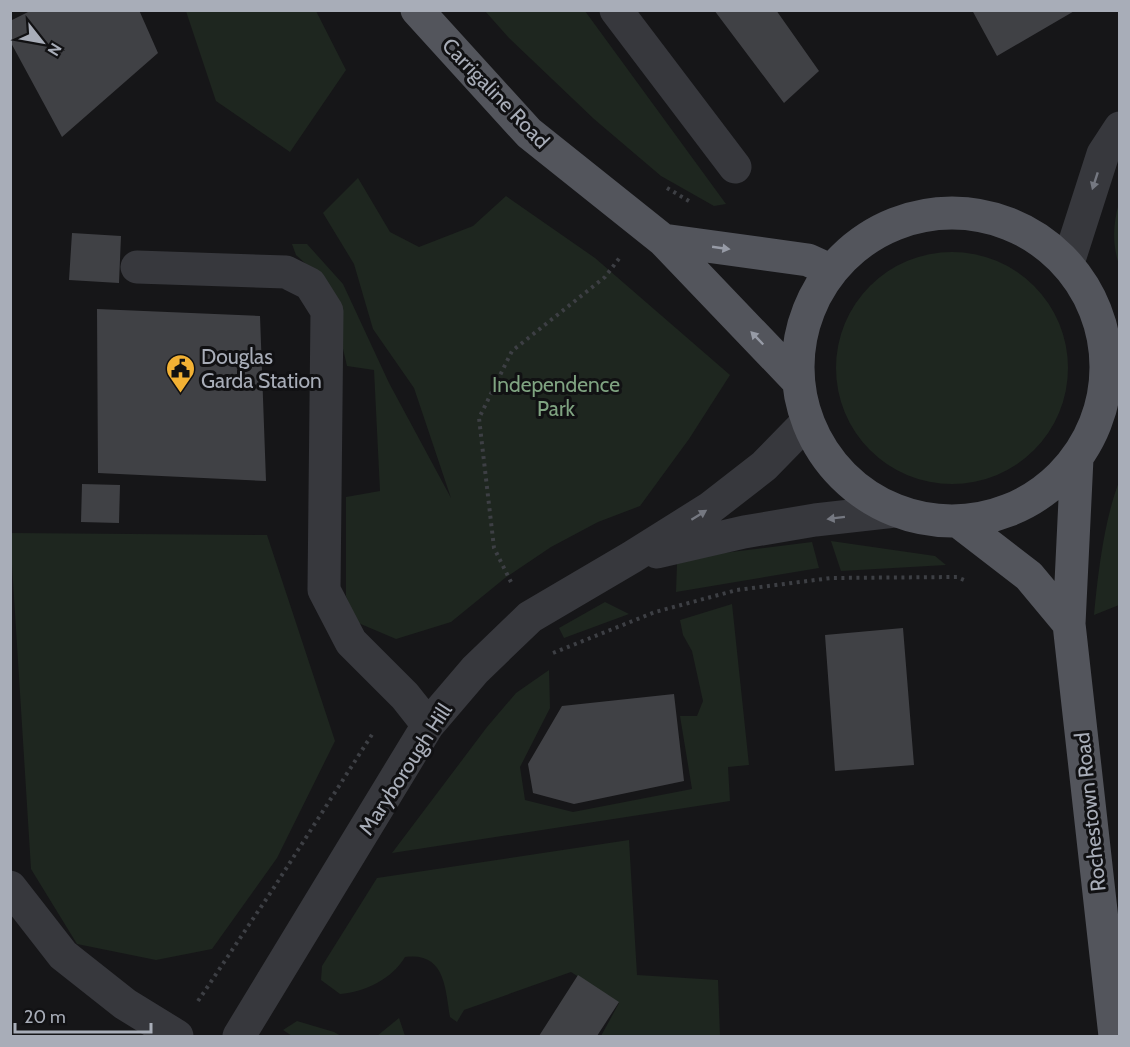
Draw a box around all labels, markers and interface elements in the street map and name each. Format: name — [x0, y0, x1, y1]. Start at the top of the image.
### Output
north arrow — [12, 12, 72, 72]
street label: Carrigaline Road — [437, 33, 555, 153]
text: N — [43, 40, 65, 59]
one-way arrow — [1089, 172, 1099, 190]
one-way arrow — [712, 243, 731, 252]
one-way arrow — [750, 331, 764, 345]
place label: Douglas Garda Station — [201, 344, 322, 393]
public building icon: Douglas Garda Station — [164, 352, 196, 394]
park label: Independence Park — [492, 372, 620, 421]
one-way arrow — [691, 510, 707, 521]
one-way arrow — [827, 513, 846, 523]
street label: Maryborough Hill — [353, 698, 457, 840]
street label: Rochestown Road — [1069, 731, 1111, 893]
scale bar — [15, 996, 152, 1034]
text: 20 m — [24, 1006, 66, 1028]

